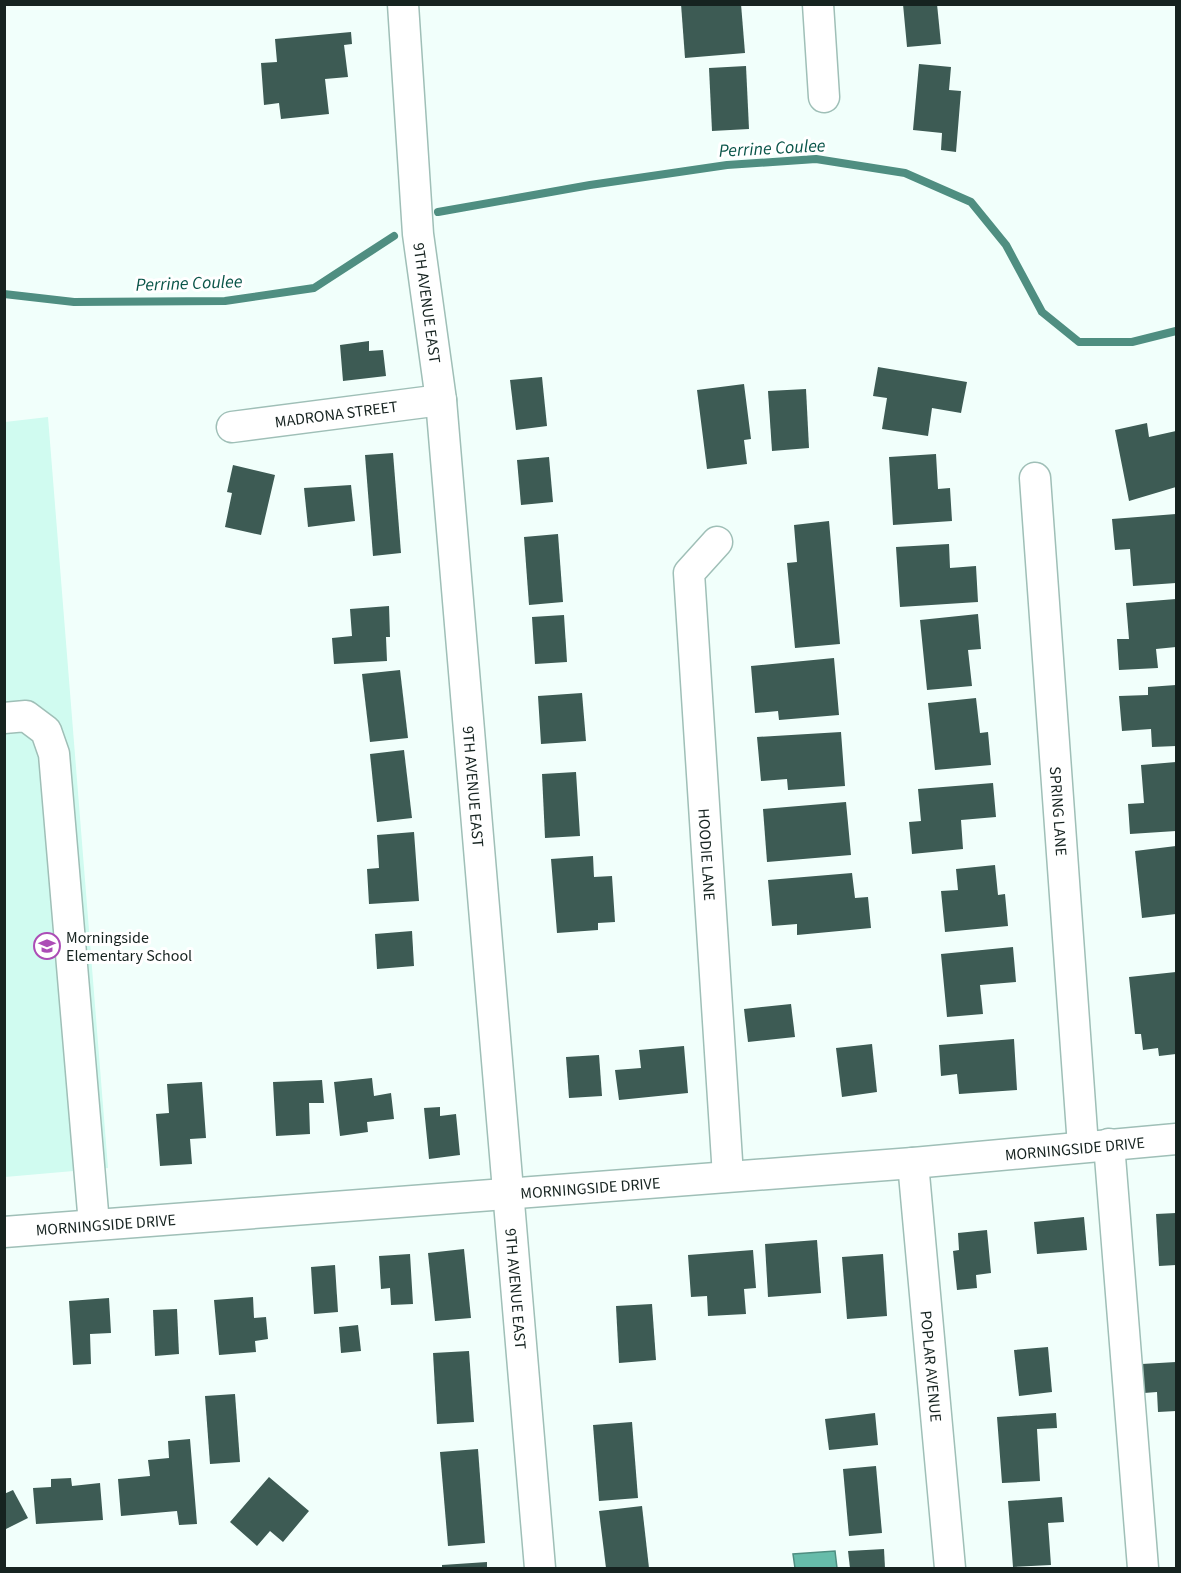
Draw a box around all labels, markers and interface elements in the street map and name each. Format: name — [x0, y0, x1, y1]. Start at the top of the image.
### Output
water label: Perrine Coulee — [718, 133, 826, 164]
street label: 9TH AVENUE EAST — [407, 241, 446, 365]
water label: Perrine Coulee — [135, 269, 243, 298]
street label: MADRONA STREET — [274, 396, 399, 433]
street label: 9TH AVENUE EAST — [457, 725, 489, 849]
street label: SPRING LANE — [1044, 766, 1072, 857]
street label: HOODIE LANE — [692, 808, 720, 902]
place label: Morningside Elementary School — [66, 927, 192, 967]
school or university icon: Morningside Elementary School — [32, 931, 62, 961]
street label: MORNINGSIDE DRIVE — [1004, 1132, 1146, 1167]
street label: MORNINGSIDE DRIVE — [520, 1172, 661, 1205]
street label: MORNINGSIDE DRIVE — [35, 1209, 177, 1242]
street label: 9TH AVENUE EAST — [499, 1227, 531, 1351]
street label: POPLAR AVENUE — [915, 1310, 947, 1423]

